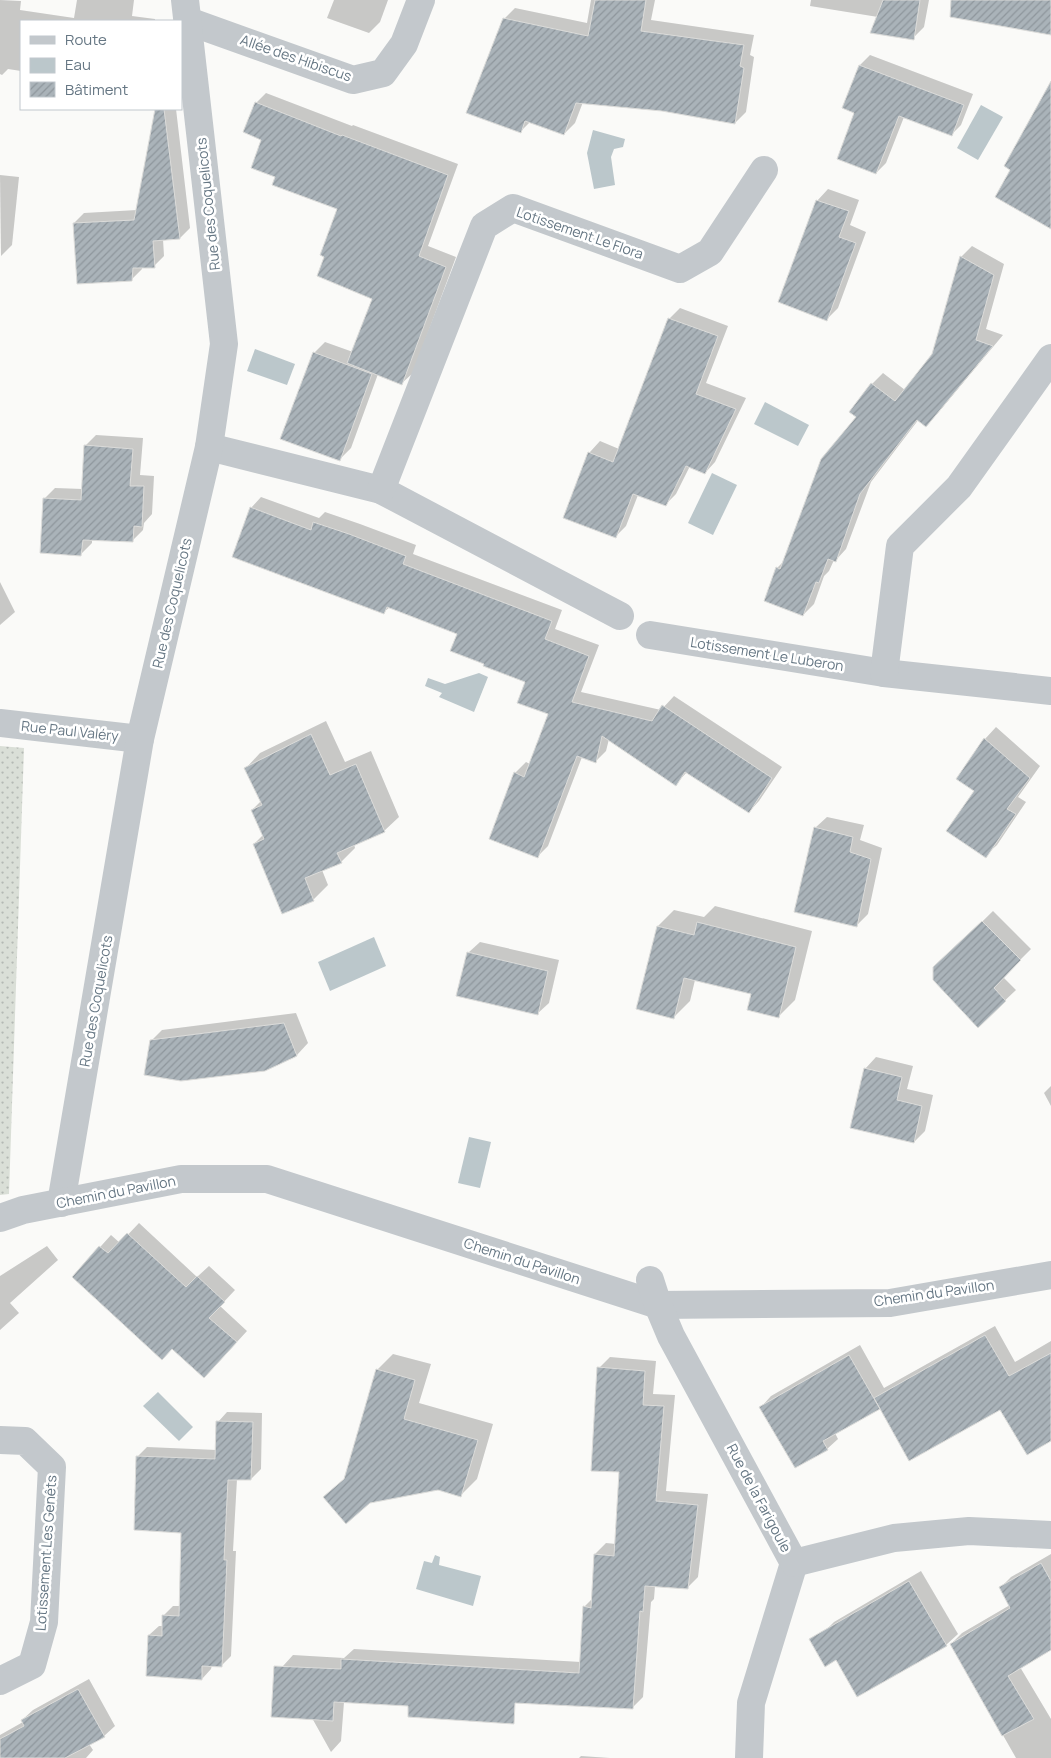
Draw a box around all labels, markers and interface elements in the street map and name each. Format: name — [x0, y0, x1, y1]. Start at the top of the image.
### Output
legend — [20, 20, 182, 110]
text: Route — [65, 29, 107, 50]
street label: Allée des Hibiscus — [238, 30, 354, 85]
text: Eau — [65, 54, 91, 75]
text: Bâtiment — [65, 79, 128, 100]
street label: Rue des Coquelicots — [191, 137, 224, 271]
street label: Lotissement Le Flora — [514, 202, 646, 263]
street label: Rue des Coquelicots — [147, 536, 196, 670]
street label: Lotissement Le Luberon — [689, 632, 845, 675]
street label: Rue Paul Valéry — [20, 716, 120, 745]
street label: Rue des Coquelicots — [75, 934, 116, 1068]
street label: Chemin du Pavillon — [55, 1171, 177, 1212]
street label: Chemin du Pavillon — [462, 1233, 583, 1288]
street label: Chemin du Pavillon — [873, 1275, 995, 1310]
street label: Rue de la Farigoule — [723, 1440, 796, 1555]
street label: Lotissement Les Genêts — [31, 1474, 60, 1632]

